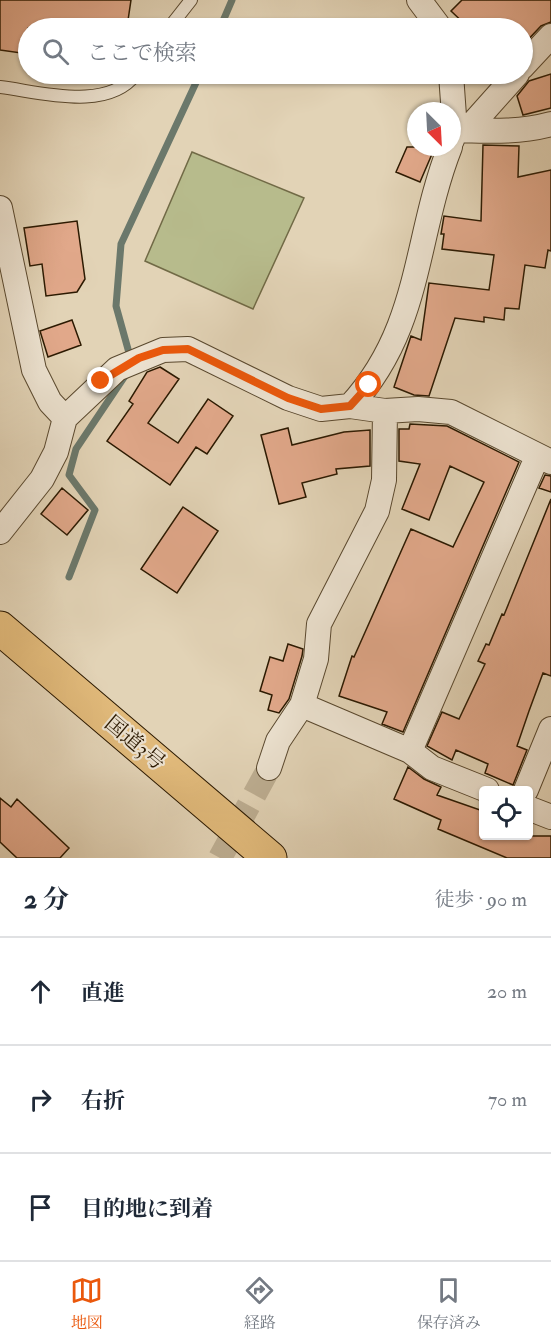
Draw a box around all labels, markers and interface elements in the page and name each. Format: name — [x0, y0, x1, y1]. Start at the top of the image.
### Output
search box — [18, 18, 533, 84]
icon: search — [39, 35, 72, 68]
text: ここで検索 — [87, 39, 197, 67]
north arrow — [407, 102, 461, 156]
route end — [87, 367, 113, 393]
route start — [355, 371, 381, 397]
street label: 国道3号 — [99, 710, 171, 776]
map controls — [479, 786, 533, 840]
button: locate — [479, 786, 533, 840]
text: 2 分 — [24, 884, 69, 916]
text: 徒歩 · 90 m — [434, 887, 527, 912]
icon: ahead — [24, 975, 57, 1008]
text: 直進 — [81, 979, 125, 1007]
text: 20 m — [487, 979, 527, 1004]
icon: right — [24, 1083, 57, 1116]
text: 右折 — [81, 1087, 125, 1115]
text: 70 m — [488, 1087, 527, 1112]
icon: arrive — [24, 1191, 57, 1224]
text: 目的地に到着 — [81, 1195, 213, 1223]
tab: 地図 — [70, 1274, 103, 1333]
tab: 経路 — [243, 1274, 276, 1333]
tab: 保存済み — [417, 1274, 481, 1333]

